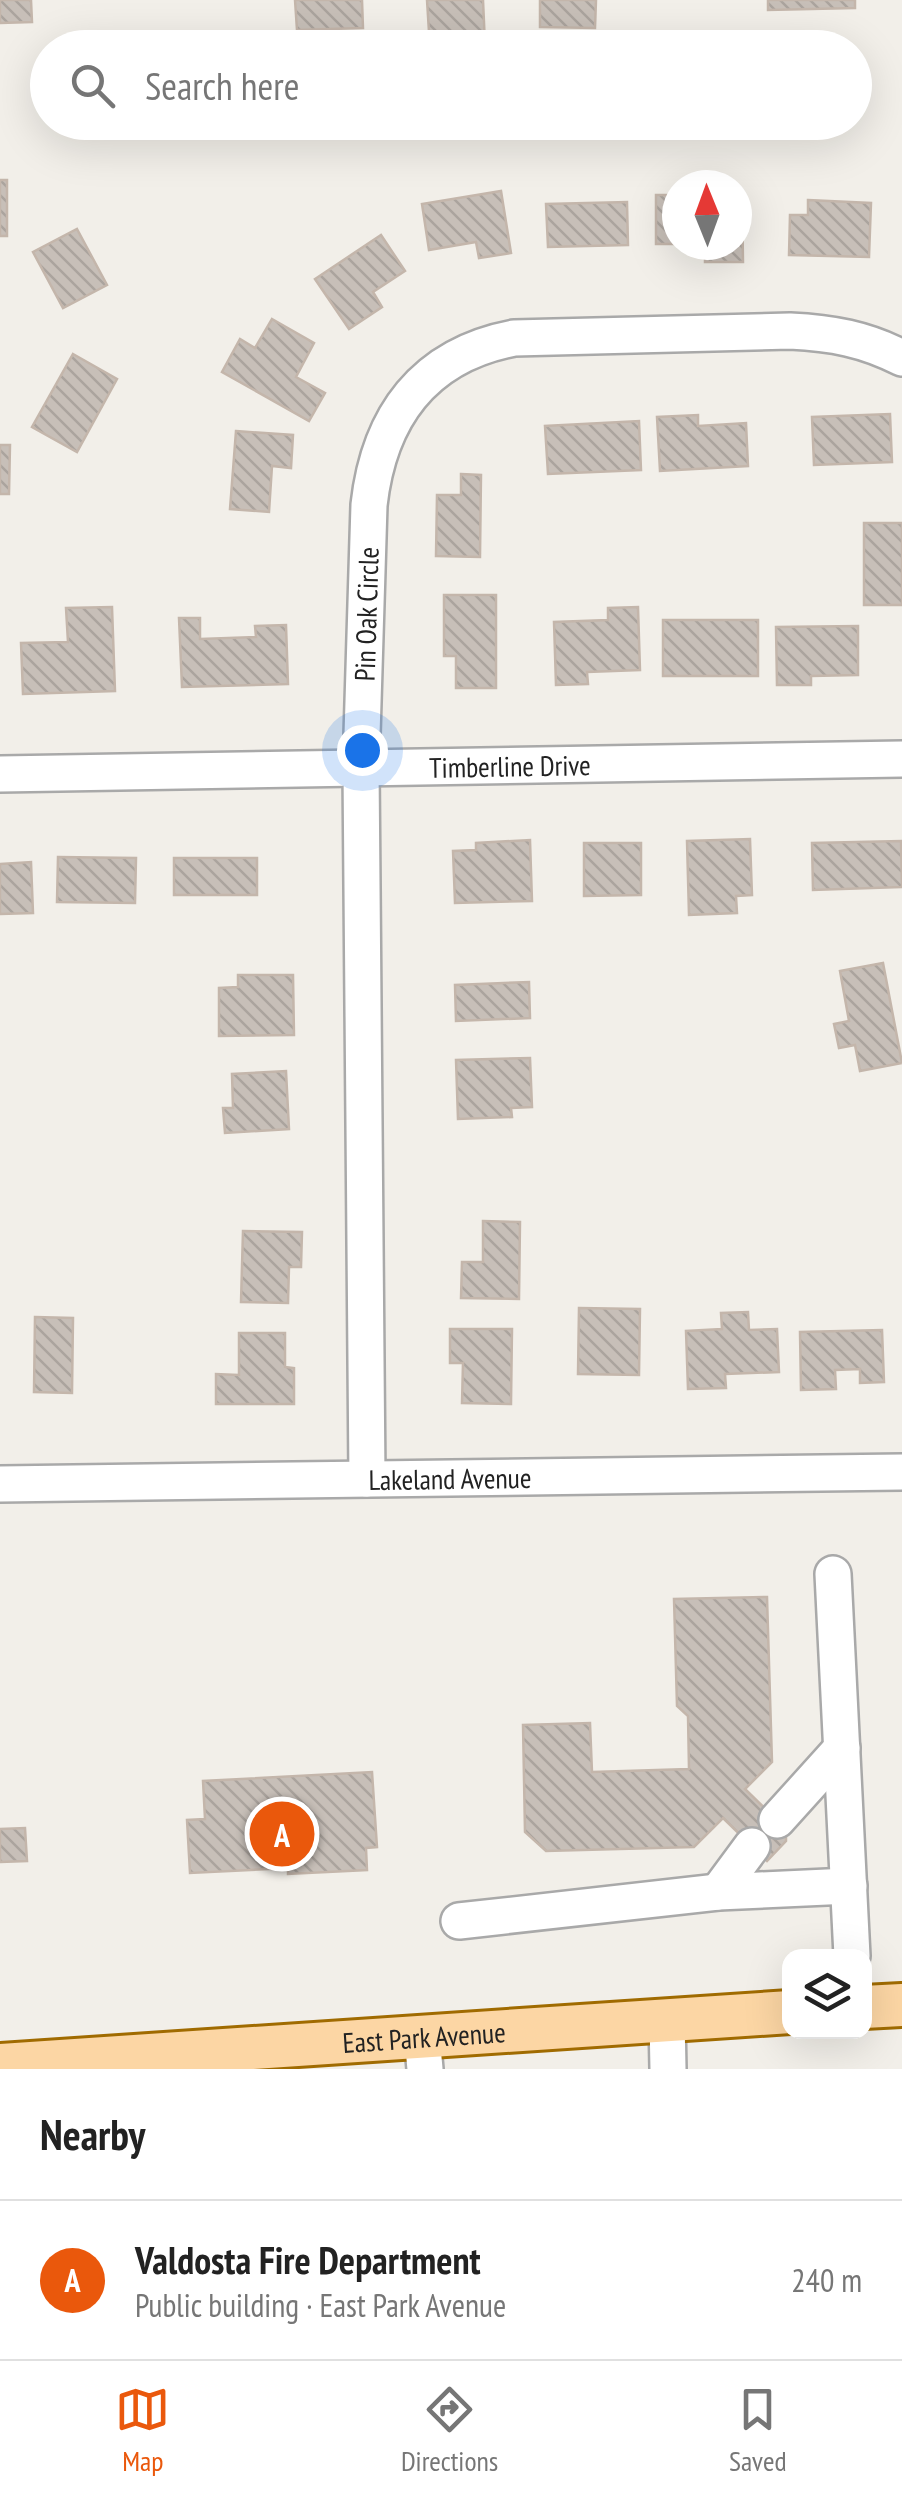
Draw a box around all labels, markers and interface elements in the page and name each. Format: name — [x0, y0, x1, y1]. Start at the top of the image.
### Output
search box — [30, 30, 872, 140]
icon: search — [65, 58, 120, 113]
text: Search here — [145, 61, 299, 110]
north arrow — [662, 170, 752, 260]
street label: Pin Oak Circle — [345, 546, 386, 682]
your location — [337, 725, 388, 776]
street label: Timberline Drive — [429, 746, 591, 785]
street label: Lakeland Avenue — [368, 1458, 532, 1498]
pin: A — [250, 1796, 314, 1872]
map controls — [782, 1949, 872, 2039]
button: layers — [782, 1949, 872, 2039]
street label: East Park Avenue — [341, 2013, 507, 2060]
text: Nearby — [40, 2107, 145, 2162]
text: Valdosta Fire Department — [135, 2235, 481, 2284]
text: A — [64, 2259, 81, 2301]
text: 240 m — [791, 2259, 862, 2301]
text: Public building · East Park Avenue — [135, 2284, 506, 2326]
tab: Map — [115, 2382, 170, 2479]
tab: Directions — [401, 2382, 498, 2479]
tab: Saved — [729, 2382, 787, 2479]

